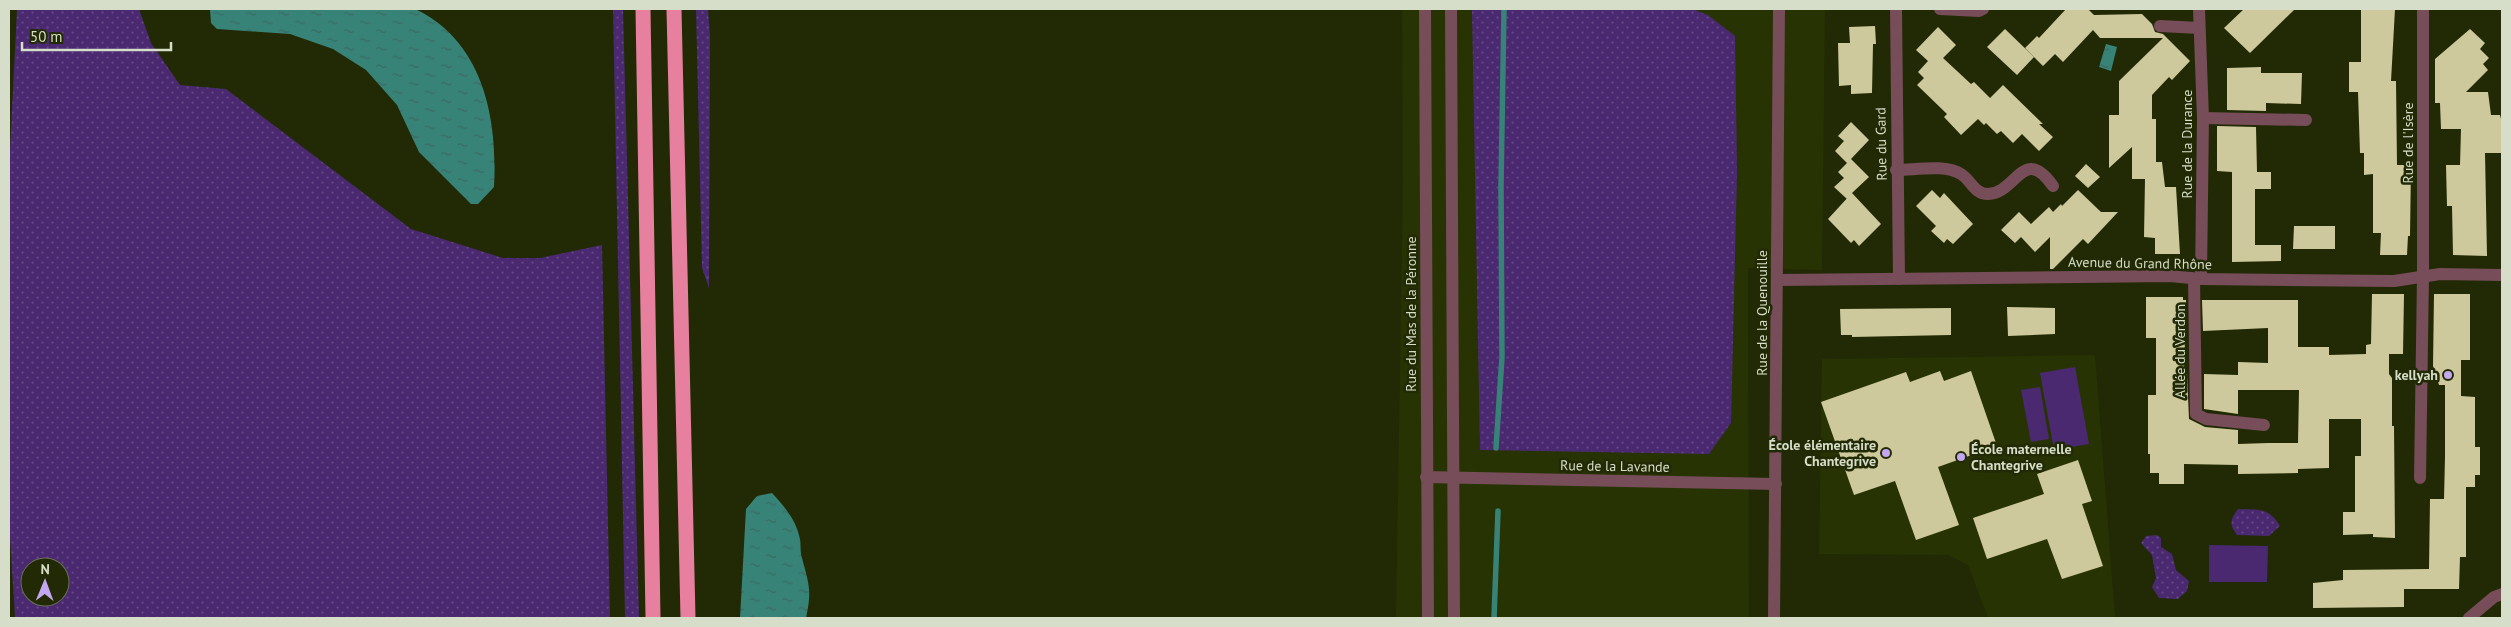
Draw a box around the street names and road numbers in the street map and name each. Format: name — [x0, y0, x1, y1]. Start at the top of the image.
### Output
street label: Rue de la Durance — [2178, 90, 2196, 198]
street label: Rue de l'Isère — [2399, 102, 2417, 184]
street label: Rue du Gard — [1871, 107, 1891, 181]
street label: Rue du Mas de la Péronne — [1402, 236, 1420, 392]
street label: Rue de la Quenouille — [1753, 250, 1771, 376]
street label: Avenue du Grand Rhône — [2068, 253, 2212, 273]
street label: Allée du Verdon — [2171, 304, 2189, 398]
street label: Rue de la Lavande — [1560, 456, 1670, 476]

